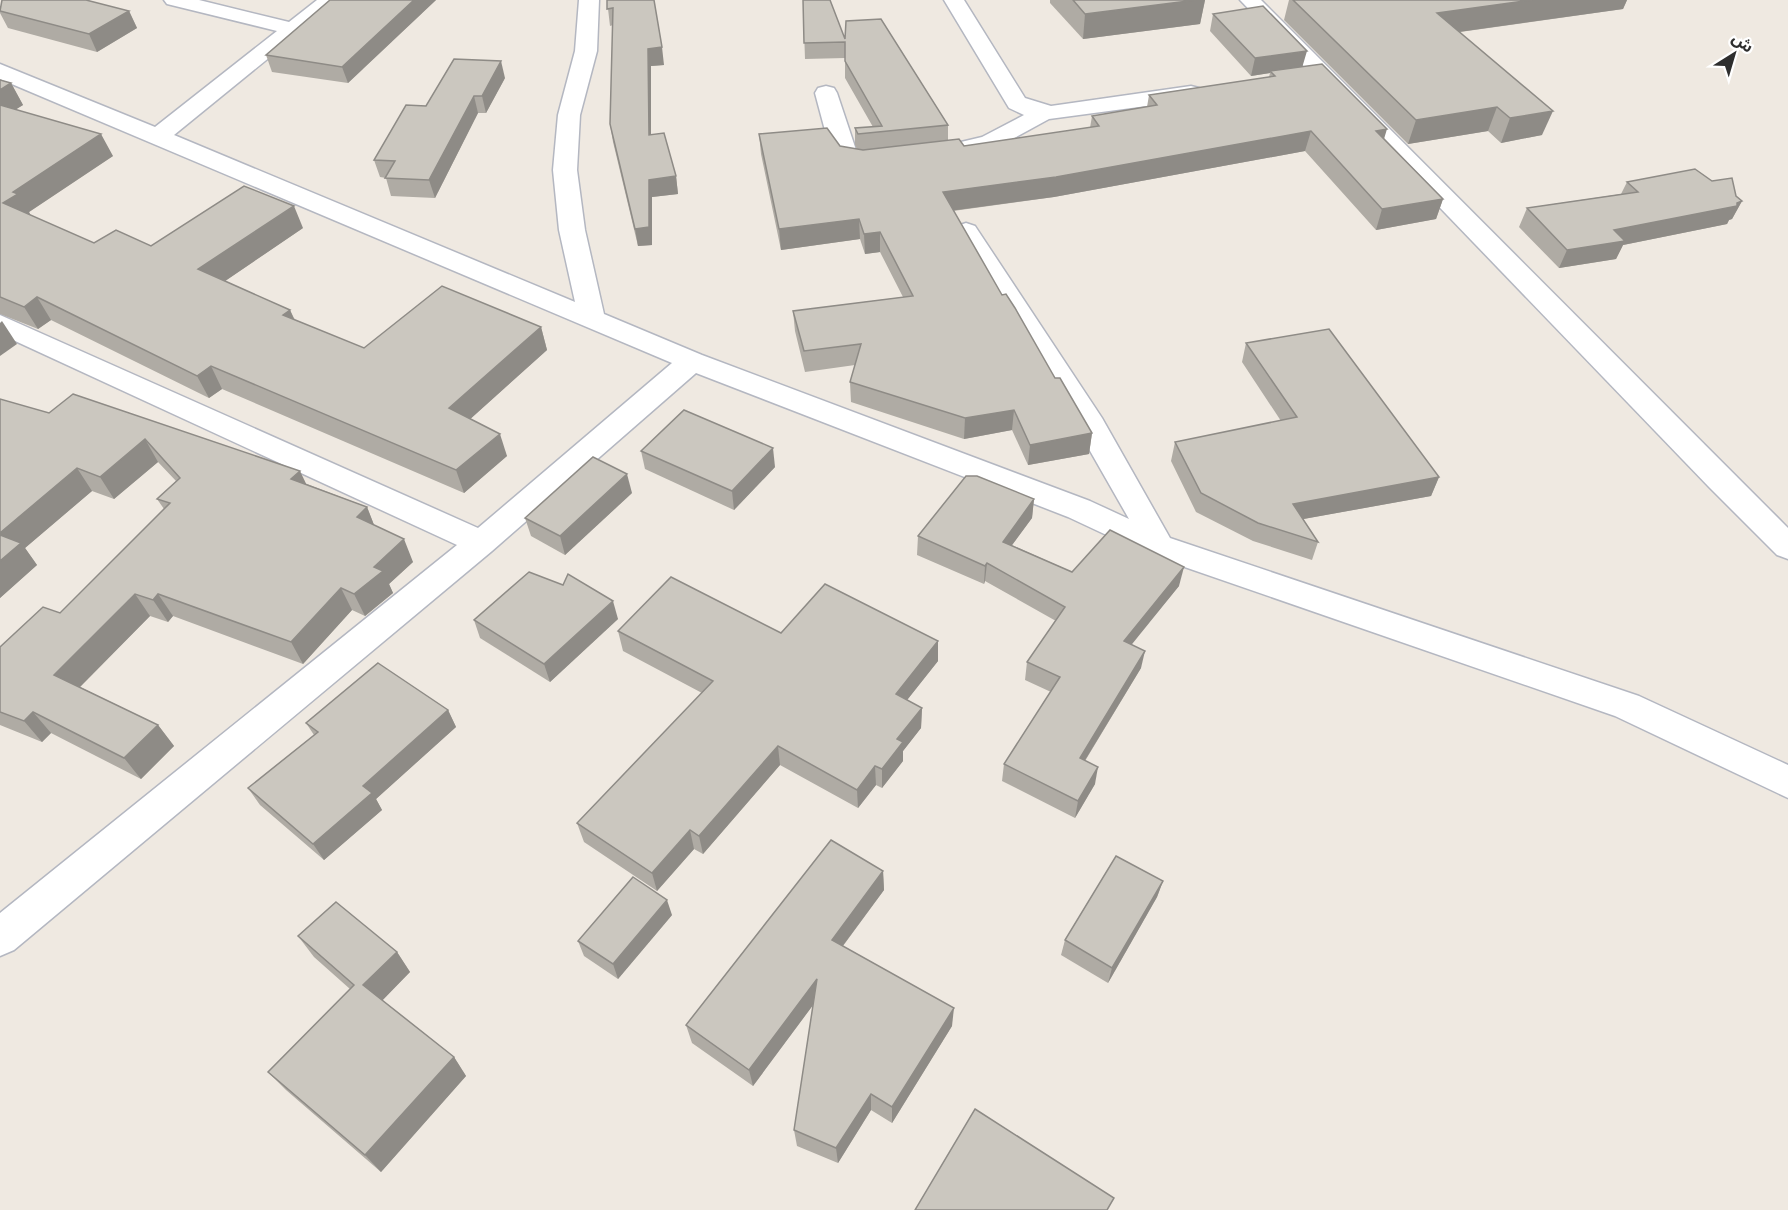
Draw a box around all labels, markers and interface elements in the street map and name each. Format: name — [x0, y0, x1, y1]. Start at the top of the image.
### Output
north arrow — [1704, 24, 1764, 84]
text: ش — [1727, 27, 1758, 58]

